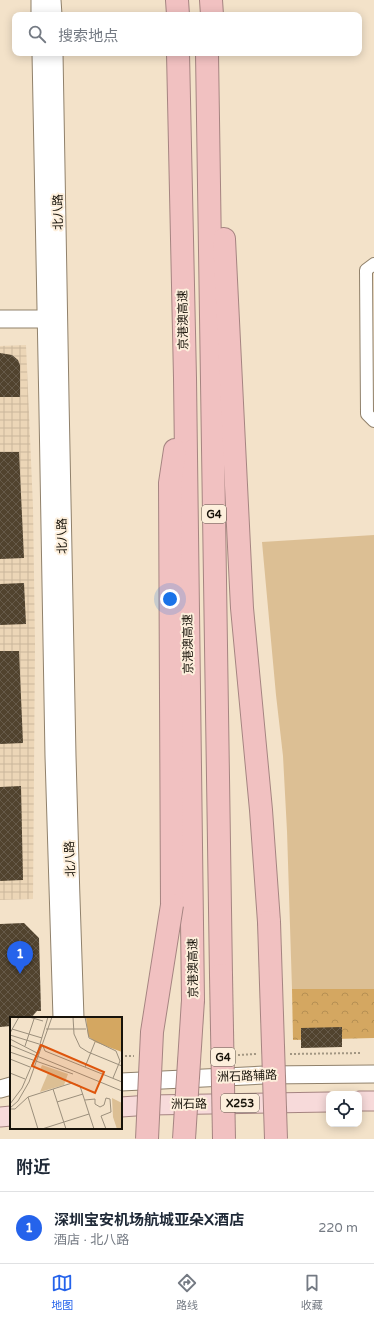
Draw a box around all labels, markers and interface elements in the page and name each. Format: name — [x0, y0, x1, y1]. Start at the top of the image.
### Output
search box — [12, 12, 362, 56]
icon: search — [26, 23, 48, 45]
text: 搜索地点 — [58, 27, 118, 45]
street label: 北八路 — [51, 194, 65, 230]
street label: 京港澳高速 — [175, 290, 191, 350]
road number: G4 — [202, 505, 226, 523]
street label: 北八路 — [55, 518, 69, 554]
your location — [160, 589, 180, 609]
street label: 京港澳高速 — [180, 614, 196, 674]
street label: 北八路 — [62, 841, 78, 877]
street label: 京港澳高速 — [185, 938, 201, 998]
pin: 1 — [7, 941, 33, 974]
inset map — [10, 1017, 122, 1129]
road number: G4 — [211, 1048, 235, 1066]
street label: 洲石路辅路 — [217, 1068, 277, 1084]
map controls — [326, 1091, 362, 1127]
button: locate — [326, 1091, 362, 1127]
road number: X253 — [221, 1094, 259, 1112]
street label: 洲石路 — [171, 1097, 207, 1111]
text: 附近 — [16, 1157, 50, 1178]
text: 深圳宝安机场航城亚朵X酒店 — [54, 1211, 244, 1229]
text: 1 — [25, 1220, 33, 1236]
text: 220 m — [318, 1220, 358, 1236]
text: 酒店 · 北八路 — [54, 1232, 129, 1248]
tab: 地图 — [51, 1272, 73, 1312]
tab: 路线 — [176, 1272, 198, 1312]
tab: 收藏 — [301, 1272, 323, 1312]

